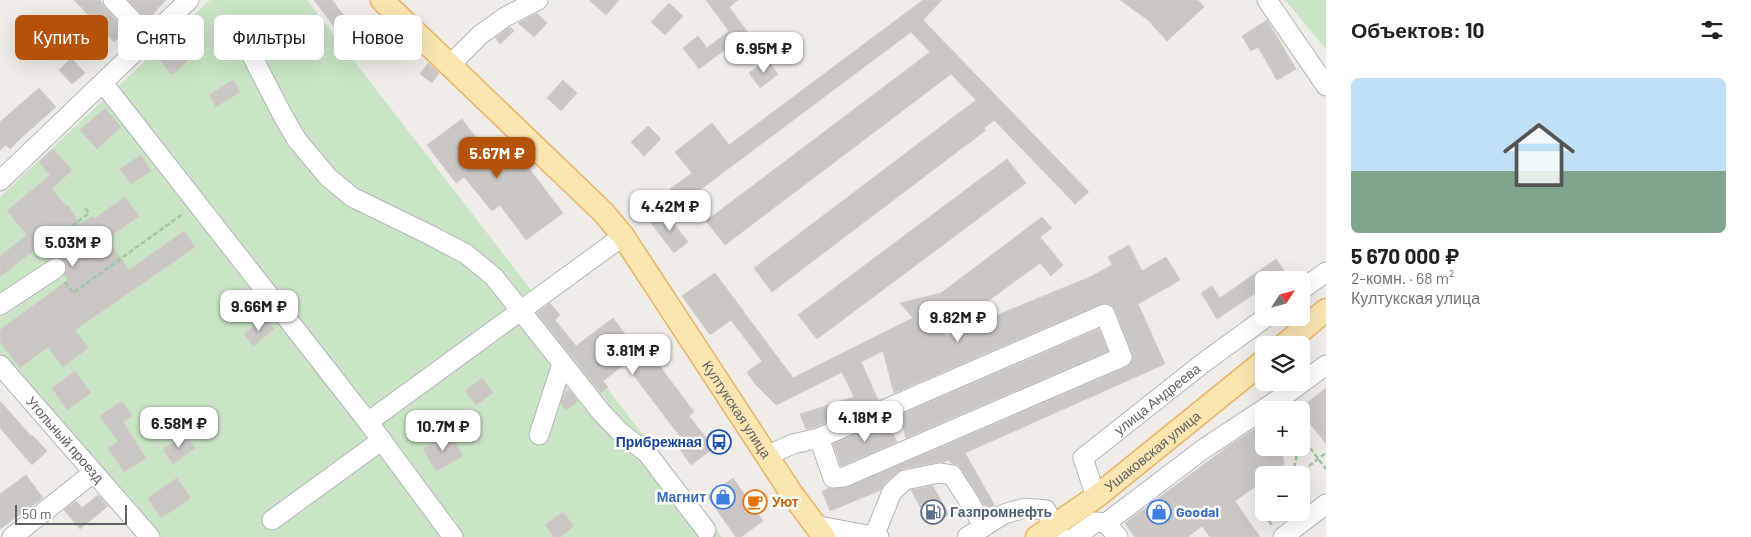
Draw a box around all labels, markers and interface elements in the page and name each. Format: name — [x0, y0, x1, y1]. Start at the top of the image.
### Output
chip: Купить — [15, 15, 108, 60]
chip: Снять — [118, 15, 204, 60]
chip: Фильтры — [214, 15, 324, 60]
chip: Новое — [334, 15, 422, 60]
icon: filters — [1698, 16, 1726, 44]
text: Объектов: 10 — [1351, 17, 1485, 42]
pin: 6.95M ₽ — [718, 32, 810, 74]
text: 6.95M ₽ — [736, 38, 792, 57]
icon: home — [1494, 110, 1584, 200]
pin: 5.67M ₽ — [451, 136, 543, 179]
text: 5.67M ₽ — [469, 143, 525, 162]
pin: 4.42M ₽ — [624, 190, 716, 232]
text: 4.42M ₽ — [641, 196, 699, 215]
pin: 5.03M ₽ — [27, 226, 119, 268]
text: 5.03M ₽ — [45, 232, 101, 251]
text: 5 670 000 ₽ — [1351, 243, 1459, 268]
text: 2-комн. · 68 m² — [1351, 268, 1454, 287]
north arrow — [1255, 271, 1310, 326]
map controls — [1255, 271, 1310, 521]
text: Култукская улица — [1351, 288, 1480, 307]
pin: 9.66M ₽ — [213, 290, 305, 332]
text: 9.66M ₽ — [231, 296, 287, 315]
pin: 9.82M ₽ — [912, 300, 1004, 343]
text: 9.82M ₽ — [930, 307, 986, 326]
pin: 3.81M ₽ — [587, 334, 679, 376]
button: layers — [1255, 336, 1310, 391]
text: 3.81M ₽ — [607, 340, 659, 359]
street label: Култукская улица — [699, 357, 775, 461]
street label: улица Андреева — [1111, 359, 1204, 438]
street label: Угольный проезд — [23, 392, 108, 486]
pin: 4.18M ₽ — [819, 400, 911, 443]
button: + — [1255, 401, 1310, 456]
pin: 6.58M ₽ — [133, 406, 225, 449]
text: 4.18M ₽ — [838, 407, 892, 426]
street label: Ушаковская улица — [1101, 407, 1204, 495]
pin: 10.7M ₽ — [397, 410, 489, 452]
text: 6.58M ₽ — [151, 413, 207, 432]
text: 10.7M ₽ — [417, 416, 469, 435]
bus stop icon: Прибрежная — [706, 429, 732, 455]
place label: Прибрежная — [616, 433, 702, 450]
button: − — [1255, 466, 1310, 521]
shop icon: Магнит — [710, 484, 736, 510]
place label: Магнит — [657, 488, 706, 505]
cafe icon: Уют — [742, 489, 768, 515]
place label: Уют — [772, 493, 799, 510]
fuel station icon: Газпромнефть — [920, 499, 946, 525]
shop icon: Goodal — [1146, 499, 1172, 525]
scale bar — [15, 502, 128, 525]
place label: Газпромнефть — [950, 503, 1053, 520]
place label: Goodal — [1176, 503, 1219, 520]
text: 50 m — [22, 505, 51, 522]

